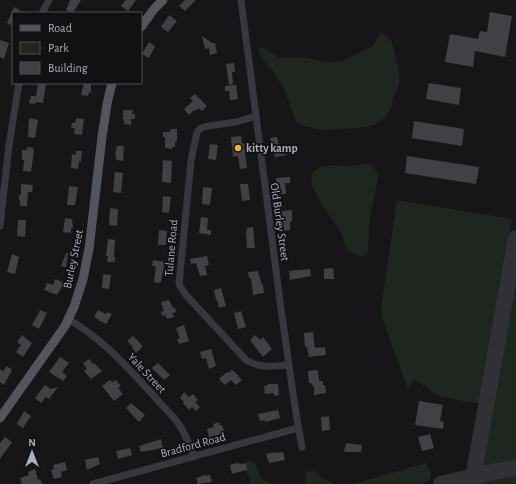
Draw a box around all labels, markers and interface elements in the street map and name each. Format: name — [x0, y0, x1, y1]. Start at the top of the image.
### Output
legend — [12, 12, 142, 84]
text: Road — [48, 22, 72, 34]
text: Park — [48, 42, 69, 54]
text: Building — [48, 62, 88, 74]
place label: kitty kamp — [246, 142, 298, 155]
marker: kitty kamp — [233, 143, 243, 153]
street label: Old Burley Street — [268, 182, 291, 262]
street label: Tulane Road — [163, 219, 179, 277]
street label: Burley Street — [61, 228, 86, 290]
street label: Yale Street — [126, 351, 168, 395]
street label: Bradford Road — [159, 431, 227, 459]
north arrow — [12, 432, 52, 472]
text: N — [28, 437, 36, 448]

